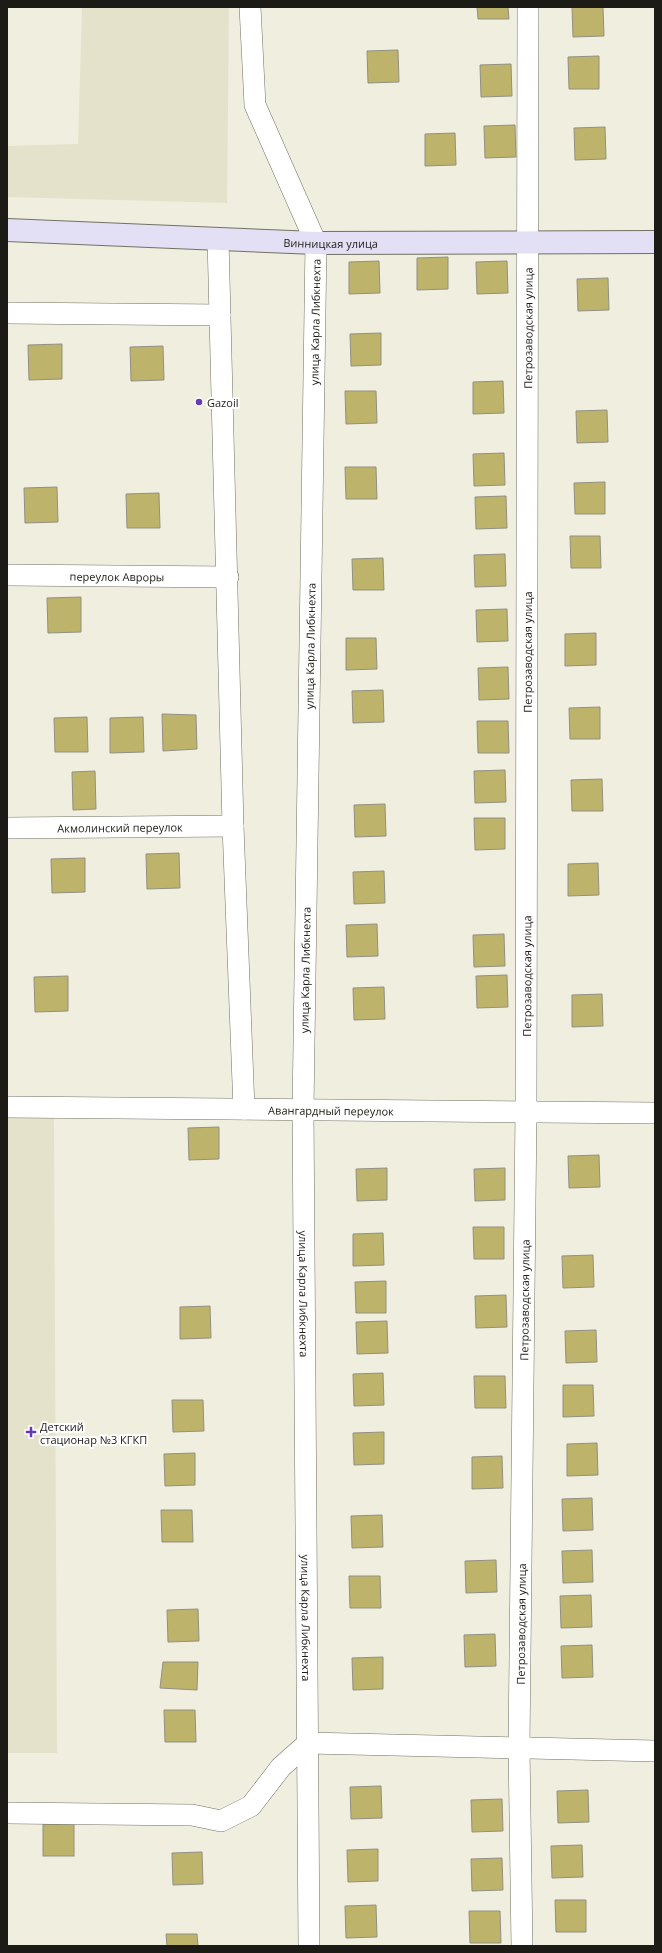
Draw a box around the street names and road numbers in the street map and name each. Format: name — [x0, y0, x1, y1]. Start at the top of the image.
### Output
street label: Винницкая улица — [283, 234, 378, 251]
street label: улица Карла Либкнехта — [306, 259, 324, 385]
street label: Петрозаводская улица — [520, 267, 535, 389]
street label: переулок Авроры — [70, 568, 164, 584]
street label: улица Карла Либкнехта — [301, 583, 319, 709]
street label: Петрозаводская улица — [519, 591, 534, 713]
street label: Акмолинский переулок — [57, 819, 183, 835]
street label: улица Карла Либкнехта — [296, 907, 314, 1033]
street label: Петрозаводская улица — [519, 915, 534, 1037]
street label: Авангардный переулок — [268, 1102, 394, 1118]
street label: улица Карла Либкнехта — [296, 1230, 312, 1357]
street label: Петрозаводская улица — [516, 1239, 532, 1361]
street label: улица Карла Либкнехта — [299, 1554, 315, 1681]
street label: Петрозаводская улица — [512, 1563, 529, 1685]

